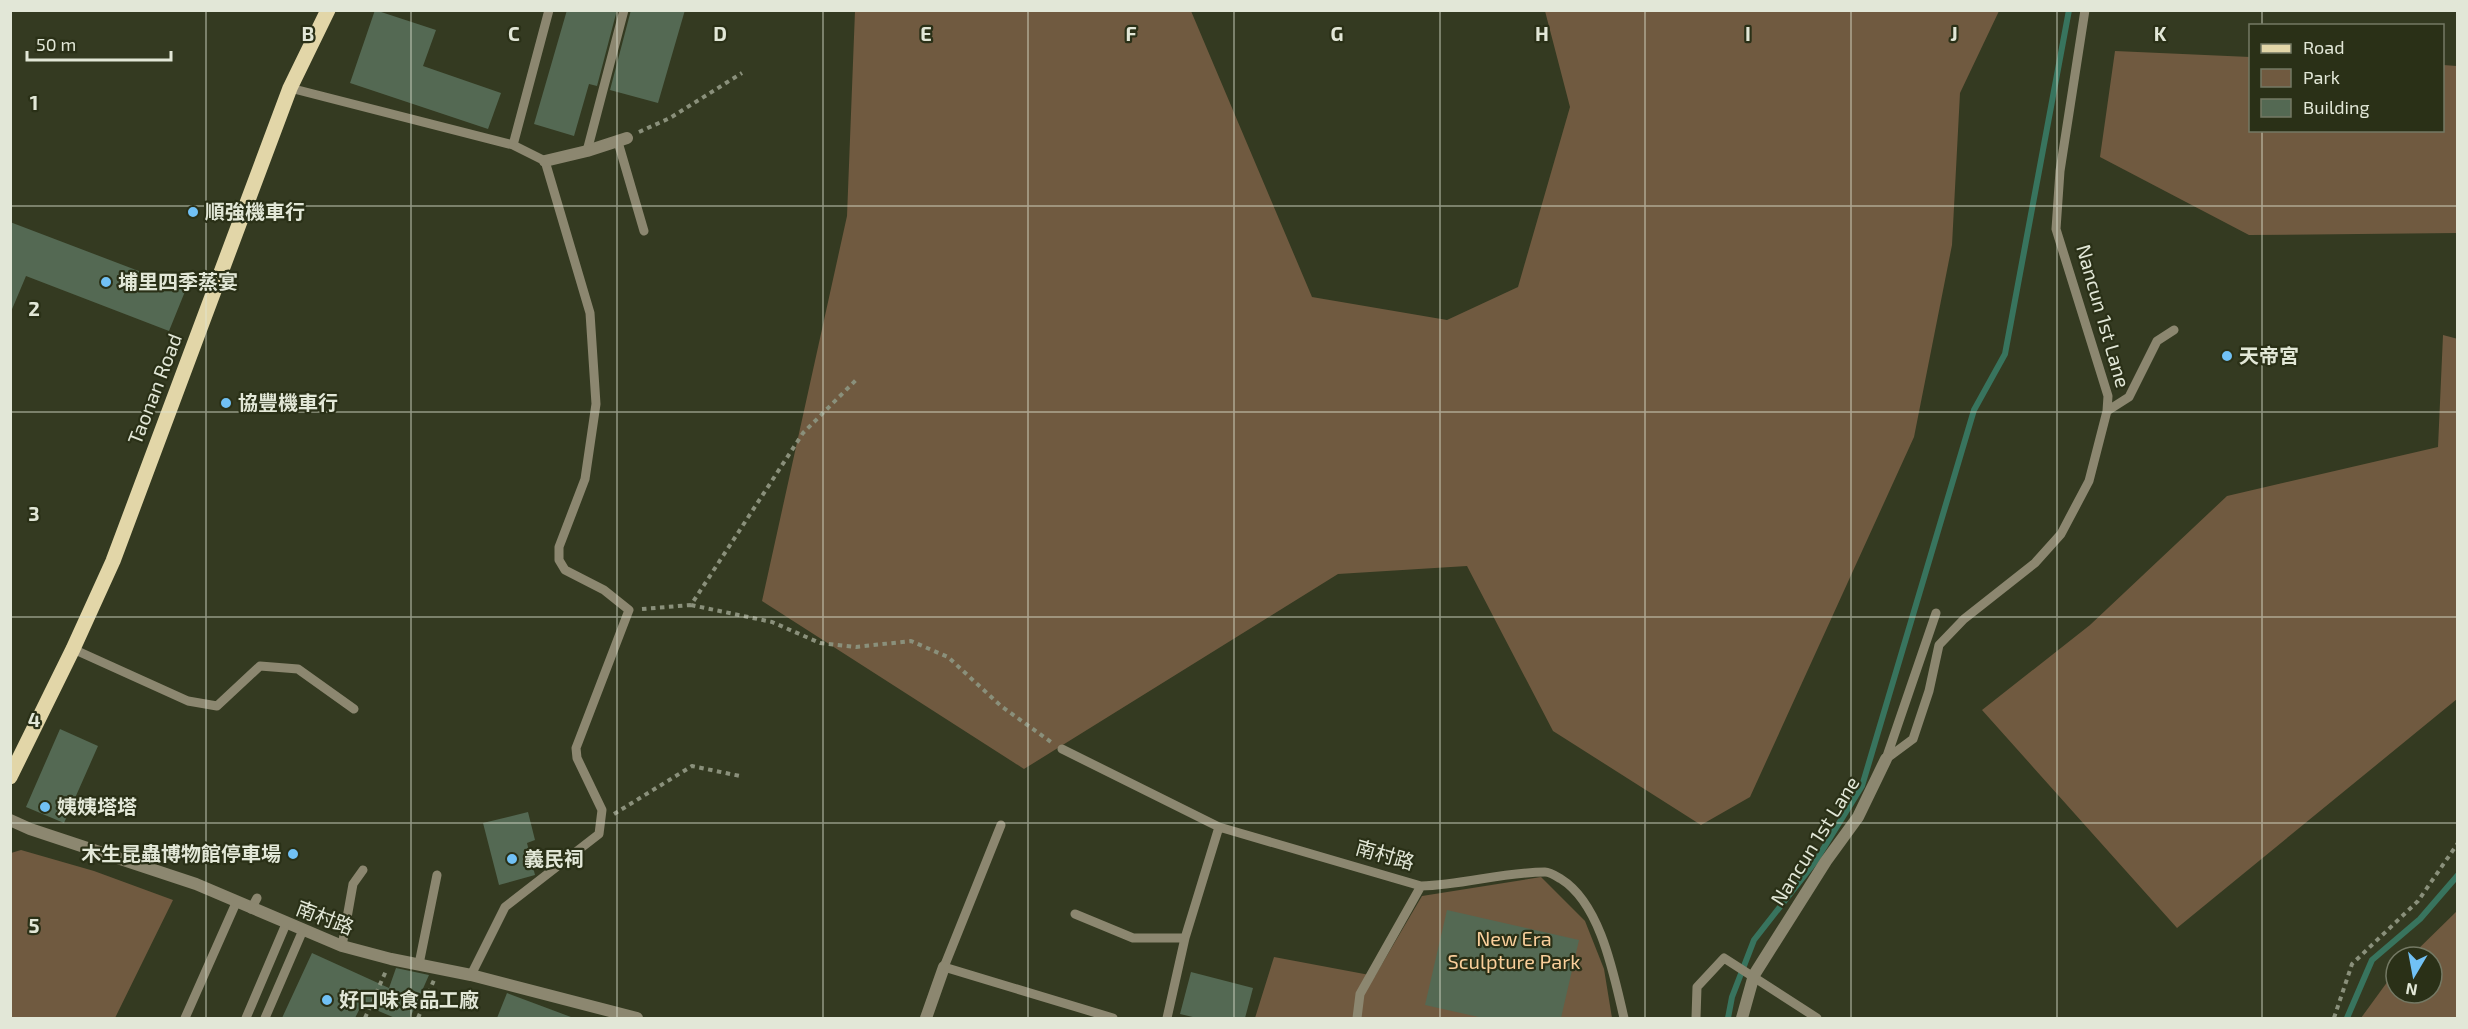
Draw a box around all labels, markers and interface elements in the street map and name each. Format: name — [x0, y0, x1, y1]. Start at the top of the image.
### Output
text: B — [302, 21, 314, 45]
text: C — [508, 21, 520, 45]
text: D — [713, 21, 727, 45]
text: E — [920, 21, 932, 45]
text: F — [1125, 21, 1137, 45]
text: G — [1331, 21, 1343, 45]
text: H — [1535, 21, 1549, 45]
text: I — [1745, 21, 1751, 45]
text: J — [1950, 21, 1958, 45]
text: K — [2154, 21, 2167, 45]
scale bar — [27, 24, 171, 62]
legend — [2249, 24, 2444, 132]
text: 50 m — [36, 33, 76, 55]
text: Road — [2303, 36, 2344, 58]
text: Park — [2303, 66, 2340, 88]
text: 1 — [30, 90, 38, 114]
text: Building — [2303, 96, 2370, 118]
place label: 順強機車行 — [205, 199, 305, 223]
marker: 順強機車行 — [186, 205, 200, 219]
street label: Nancun 1st Lane — [2072, 241, 2136, 390]
place label: 埔里四季蒸宴 — [118, 269, 238, 293]
marker: 埔里四季蒸宴 — [99, 275, 113, 289]
text: 2 — [28, 296, 40, 320]
street label: Taonan Road — [122, 330, 186, 447]
place label: 天帝宮 — [2239, 343, 2299, 367]
marker: 天帝宮 — [2220, 349, 2234, 363]
place label: 協豐機車行 — [238, 390, 338, 414]
marker: 協豐機車行 — [219, 396, 233, 410]
text: 3 — [28, 501, 40, 525]
text: 4 — [28, 707, 41, 731]
street label: Nancun 1st Lane — [1765, 771, 1863, 909]
place label: 姨姨塔塔 — [57, 794, 137, 818]
marker: 姨姨塔塔 — [38, 800, 52, 814]
street label: 南村路 — [1353, 834, 1417, 874]
place label: 木生昆蟲博物館停車場 — [81, 841, 281, 865]
place label: 義民祠 — [524, 846, 584, 870]
marker: 木生昆蟲博物館停車場 — [286, 847, 300, 861]
marker: 義民祠 — [505, 852, 519, 866]
street label: 南村路 — [293, 895, 358, 939]
text: 5 — [28, 913, 40, 937]
park label: New Era Sculpture Park — [1448, 926, 1580, 973]
north arrow — [2384, 945, 2444, 1005]
text: N — [2404, 980, 2419, 1001]
place label: 好口味食品工廠 — [339, 987, 479, 1011]
marker: 好口味食品工廠 — [320, 993, 334, 1007]

